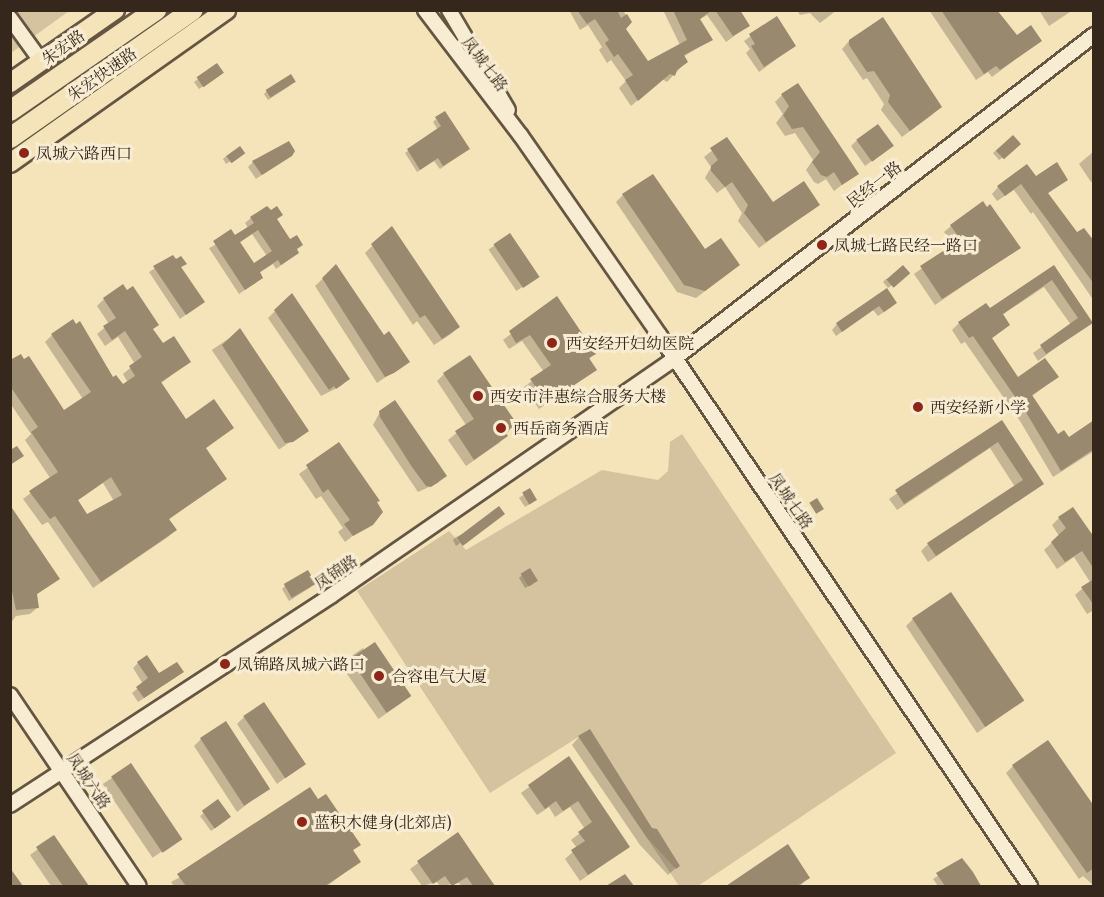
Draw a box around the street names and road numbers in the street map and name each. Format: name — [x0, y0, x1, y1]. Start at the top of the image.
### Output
street label: 朱宏路 — [38, 25, 88, 69]
street label: 凤城七路 — [458, 33, 512, 95]
street label: 朱宏快速路 — [64, 43, 140, 105]
street label: 民经一路 — [843, 157, 905, 211]
street label: 凤城七路 — [765, 469, 817, 533]
street label: 凤锦路 — [311, 551, 361, 593]
street label: 凤城六路 — [63, 749, 115, 813]

